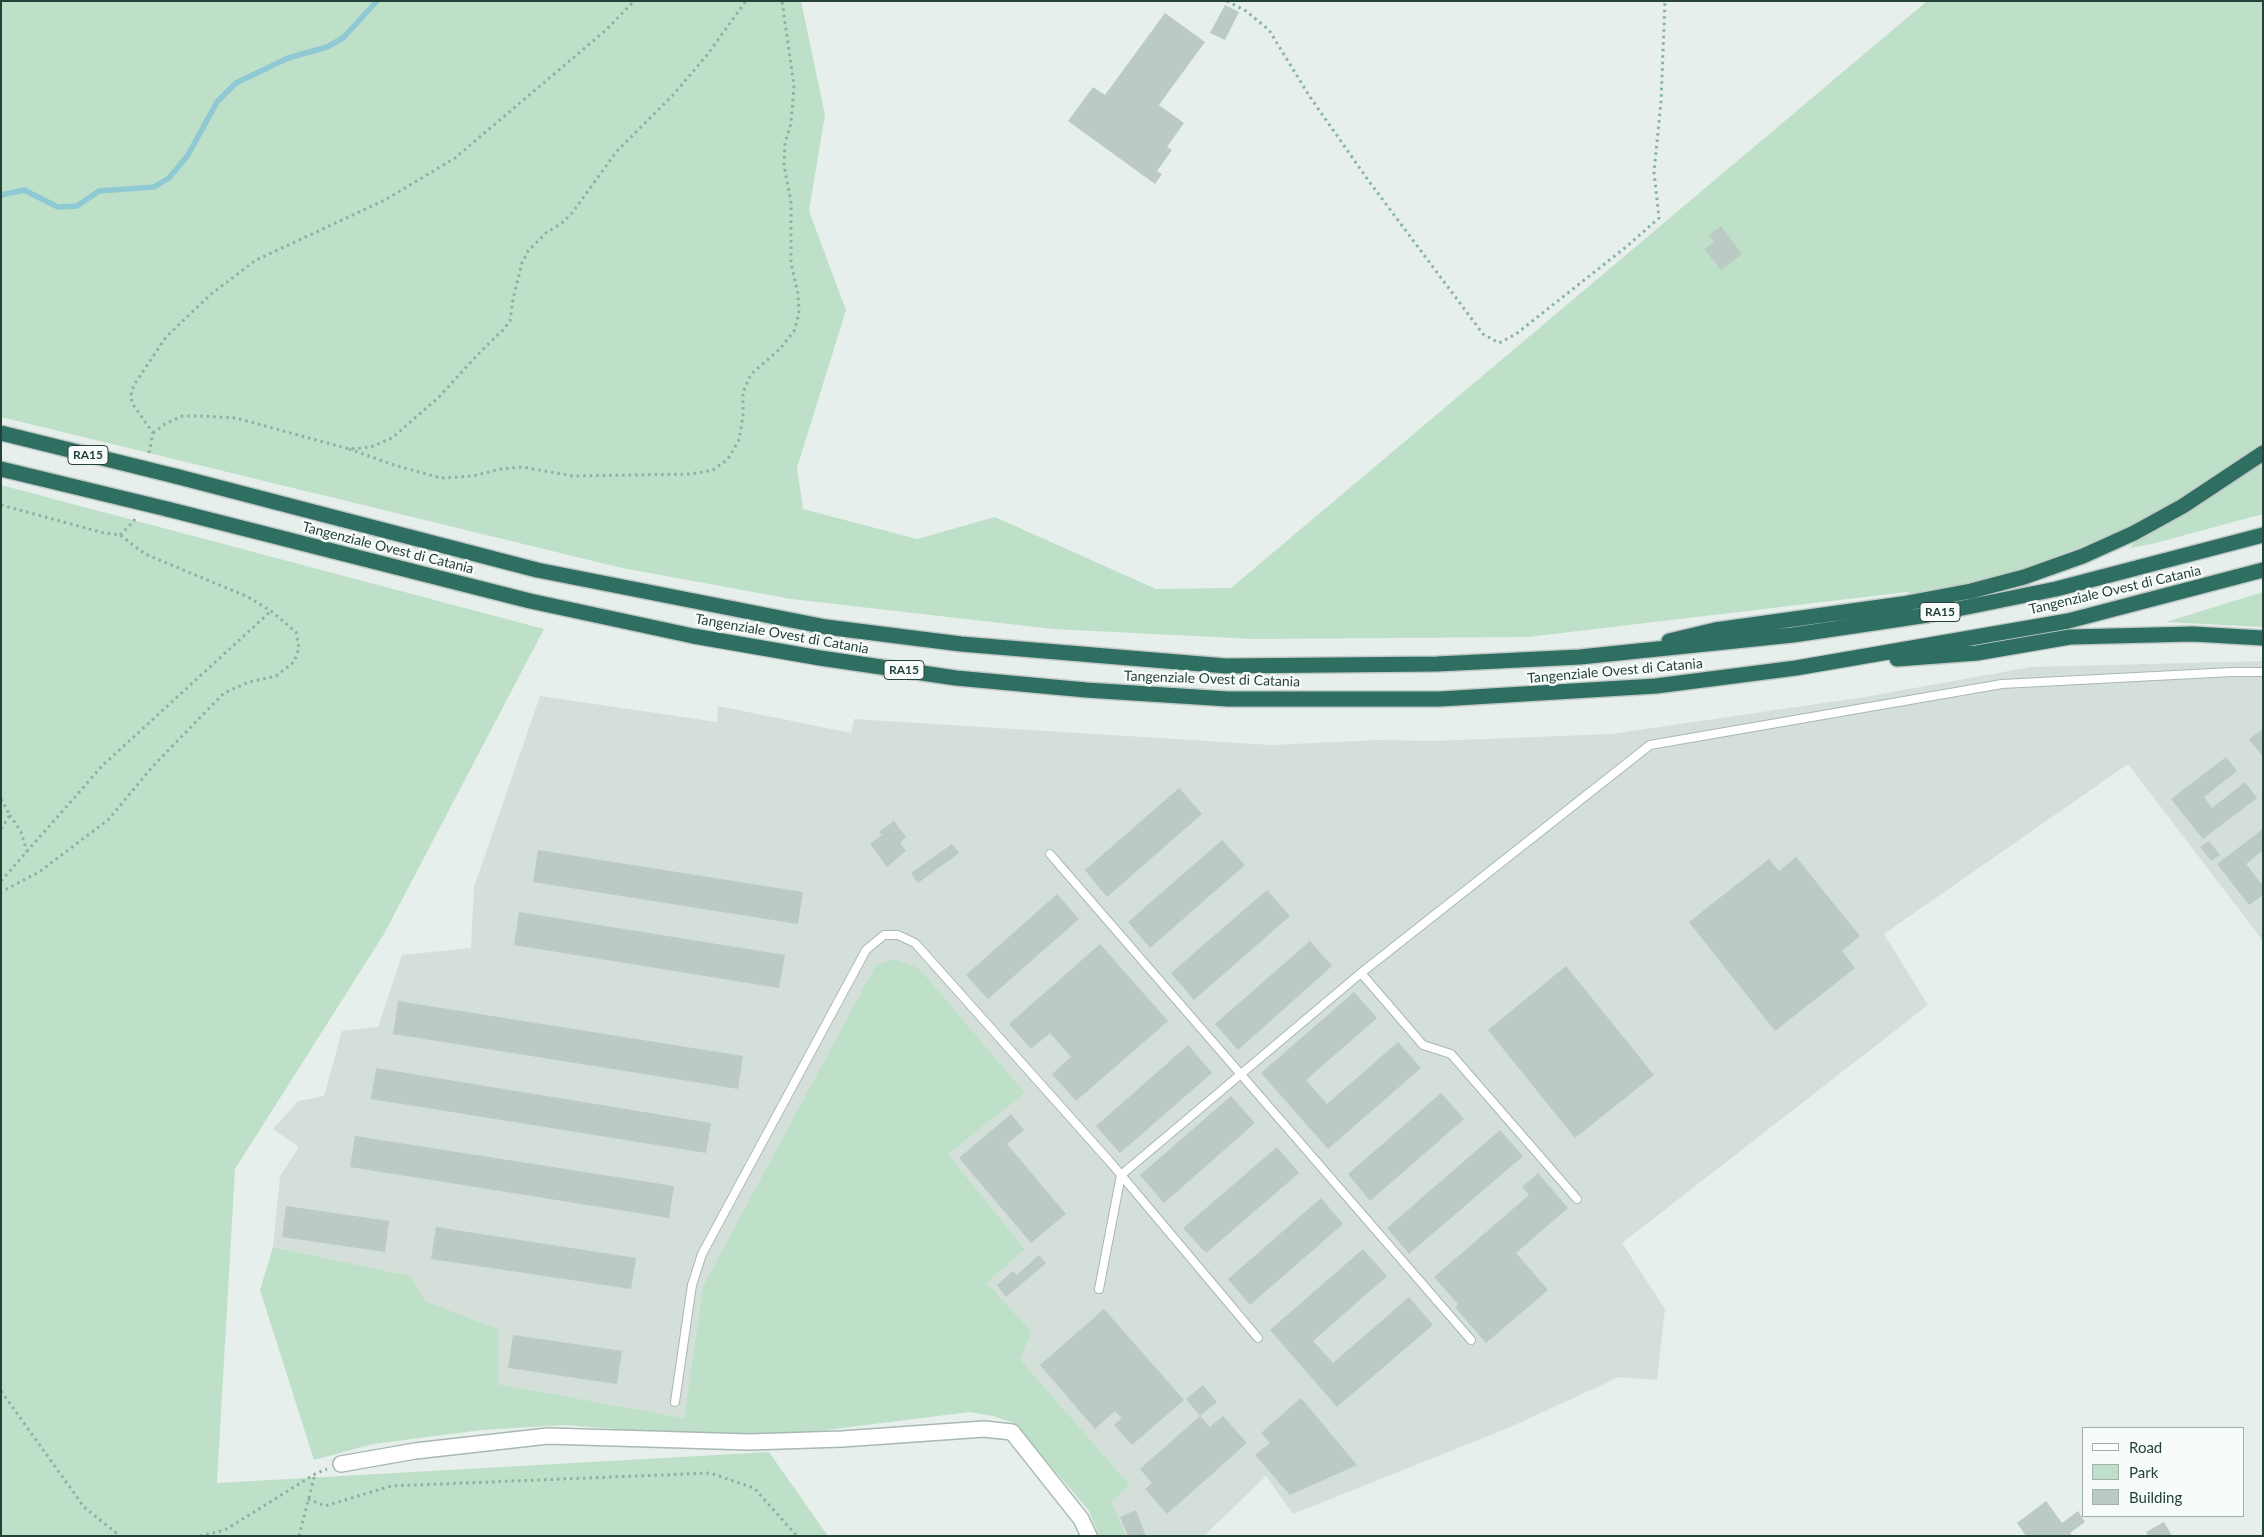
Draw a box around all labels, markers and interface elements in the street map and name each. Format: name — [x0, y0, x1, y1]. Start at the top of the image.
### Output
road number: RA15 — [68, 446, 108, 464]
street label: Tangenziale Ovest di Catania — [301, 519, 475, 577]
street label: Tangenziale Ovest di Catania — [2027, 562, 2203, 618]
road number: RA15 — [1920, 602, 1960, 622]
street label: Tangenziale Ovest di Catania — [694, 610, 870, 658]
street label: Tangenziale Ovest di Catania — [1527, 655, 1703, 687]
road number: RA15 — [884, 660, 924, 680]
street label: Tangenziale Ovest di Catania — [1124, 668, 1300, 690]
legend — [2082, 1427, 2244, 1517]
text: Road — [2129, 1438, 2162, 1456]
text: Park — [2129, 1463, 2158, 1481]
text: Building — [2129, 1488, 2182, 1506]

